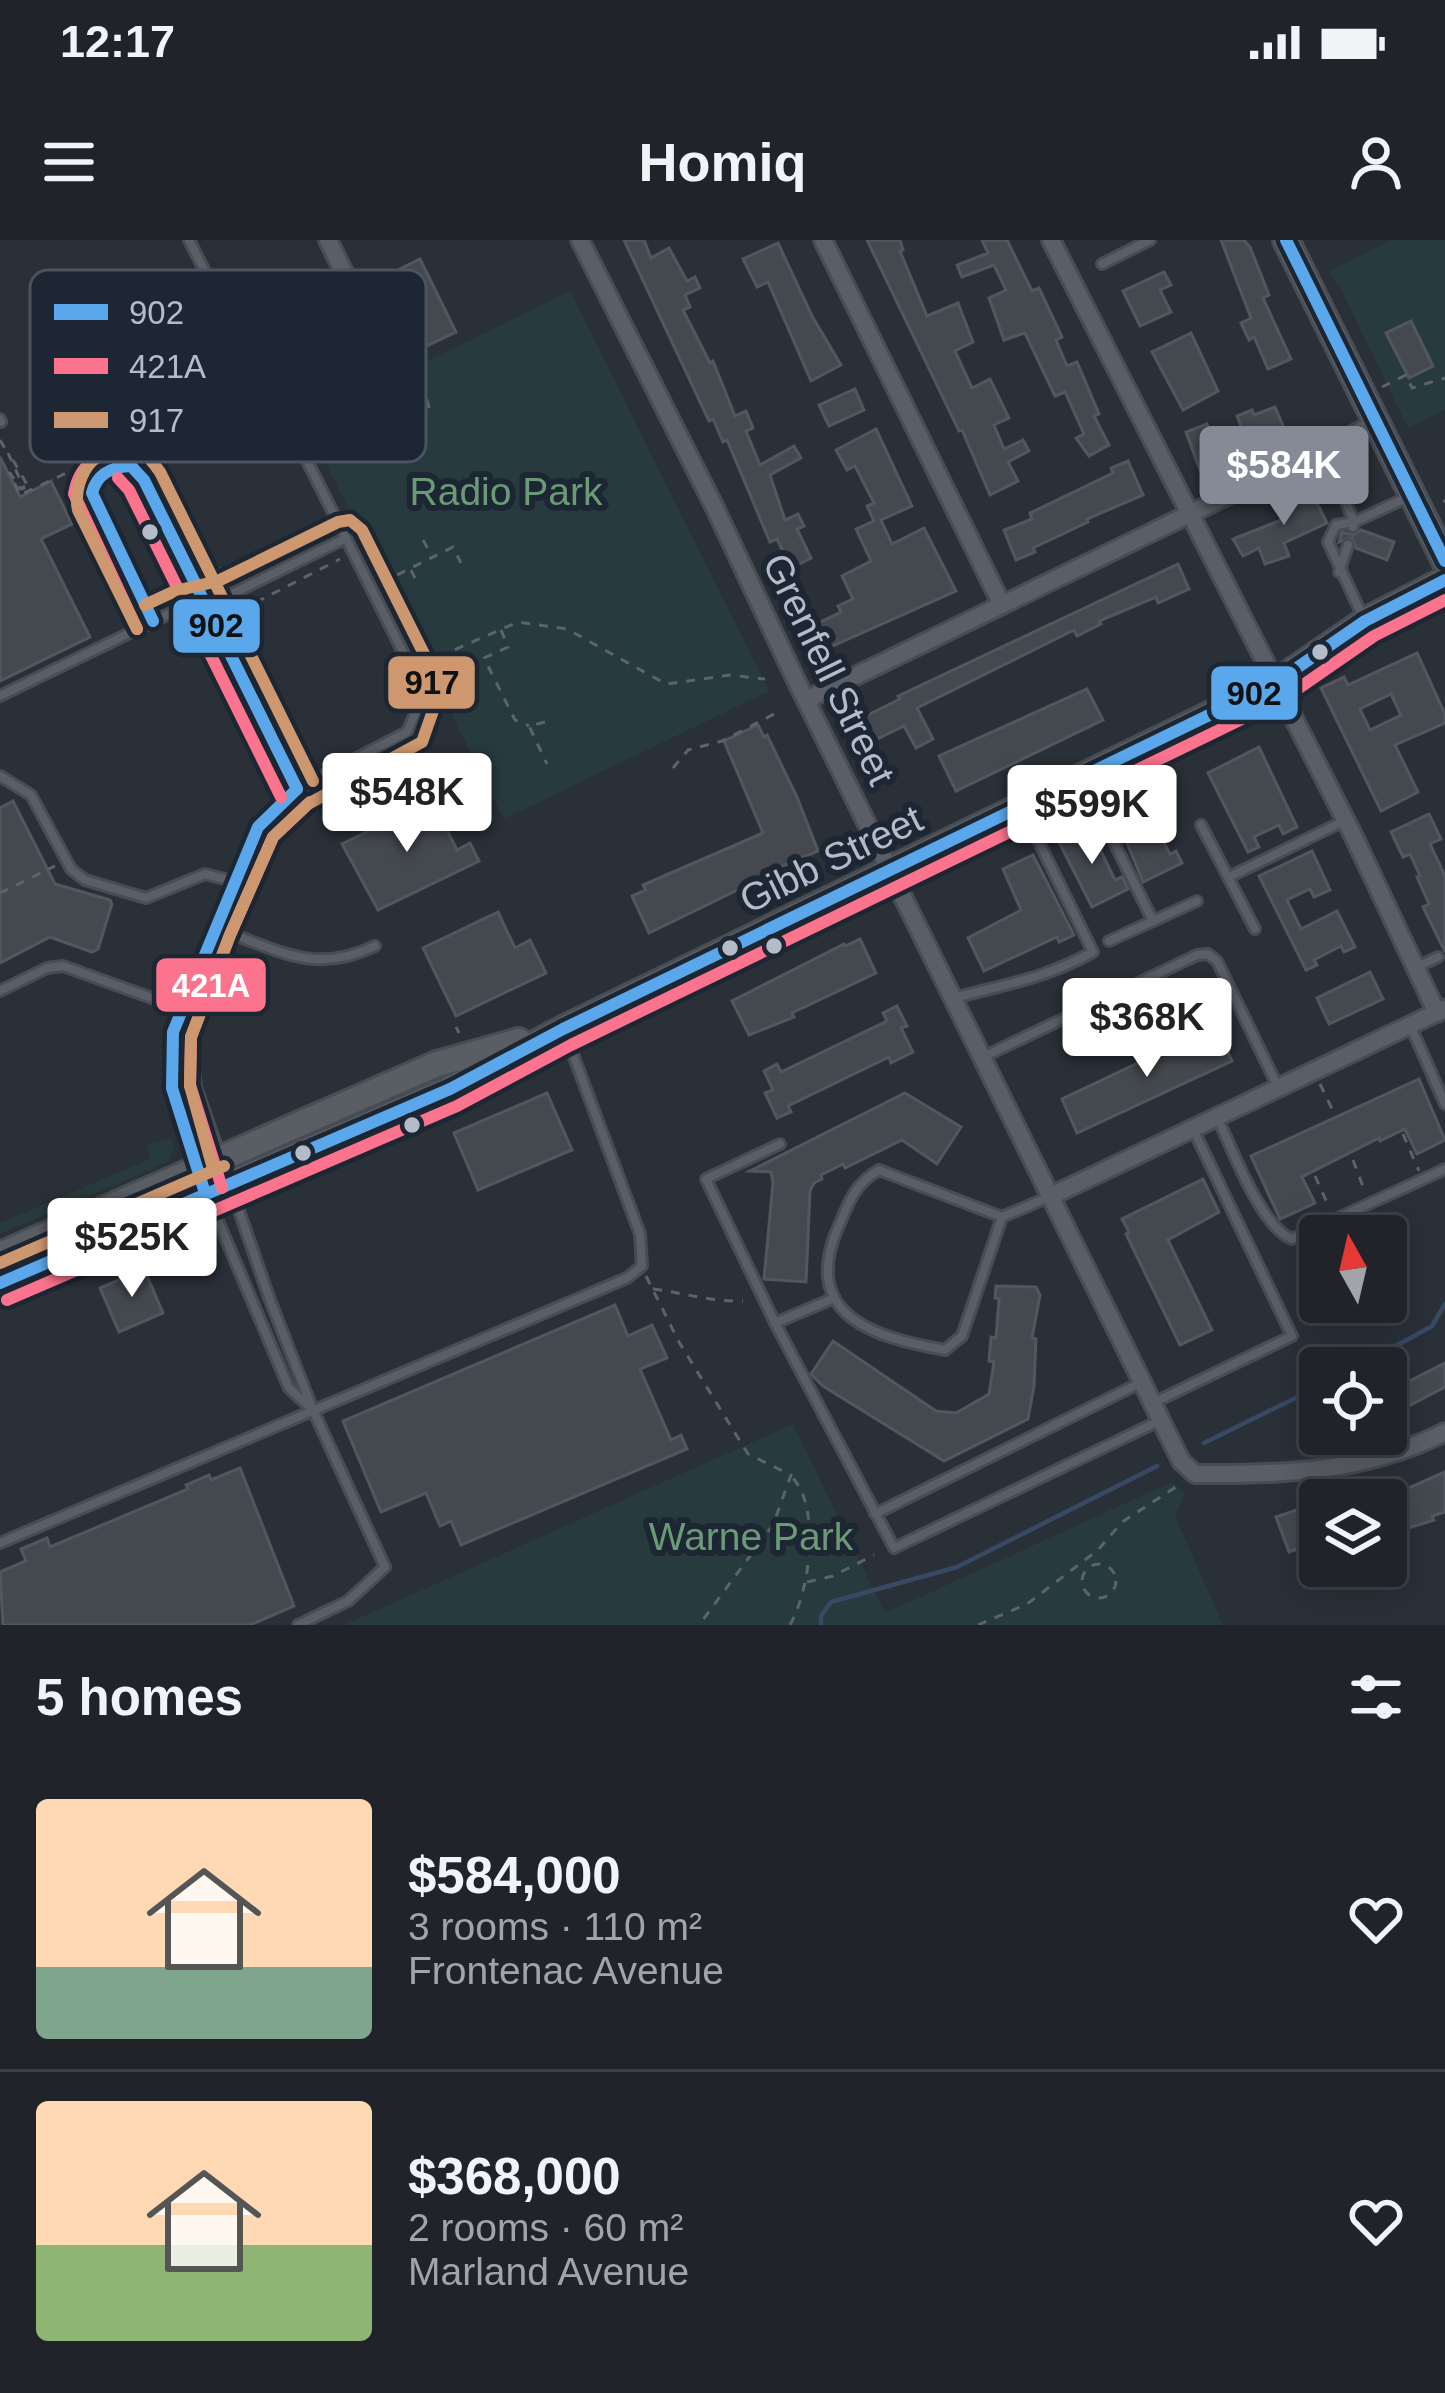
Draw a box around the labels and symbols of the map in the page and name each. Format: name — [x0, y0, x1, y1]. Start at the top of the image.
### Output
legend — [30, 270, 426, 462]
text: 902 — [129, 294, 184, 331]
text: 421A — [129, 348, 206, 385]
text: 917 — [129, 402, 184, 439]
pin: $584K — [1200, 426, 1368, 528]
park label: Radio Park — [410, 470, 603, 513]
unlabelled marker — [139, 521, 161, 543]
street label: Grenfell Street — [755, 547, 904, 792]
line badge: 902 — [171, 597, 262, 655]
text: 902 — [188, 607, 244, 644]
unlabelled marker — [1309, 641, 1331, 663]
line badge: 917 — [386, 654, 477, 711]
text: 917 — [404, 664, 460, 701]
line badge: 902 — [1209, 664, 1300, 722]
text: 902 — [1226, 675, 1282, 712]
pin: $548K — [323, 753, 491, 855]
pin: $599K — [1008, 765, 1176, 867]
street label: Gibb Street — [733, 796, 929, 922]
unlabelled marker — [763, 935, 785, 957]
unlabelled marker — [719, 937, 741, 959]
line badge: 421A — [154, 956, 268, 1014]
text: 421A — [172, 967, 250, 1004]
pin: $368K — [1063, 978, 1231, 1080]
unlabelled marker — [401, 1114, 423, 1136]
unlabelled marker — [292, 1142, 314, 1164]
pin: $525K — [48, 1198, 216, 1300]
north arrow — [1299, 1215, 1407, 1323]
park label: Warne Park — [649, 1515, 854, 1558]

